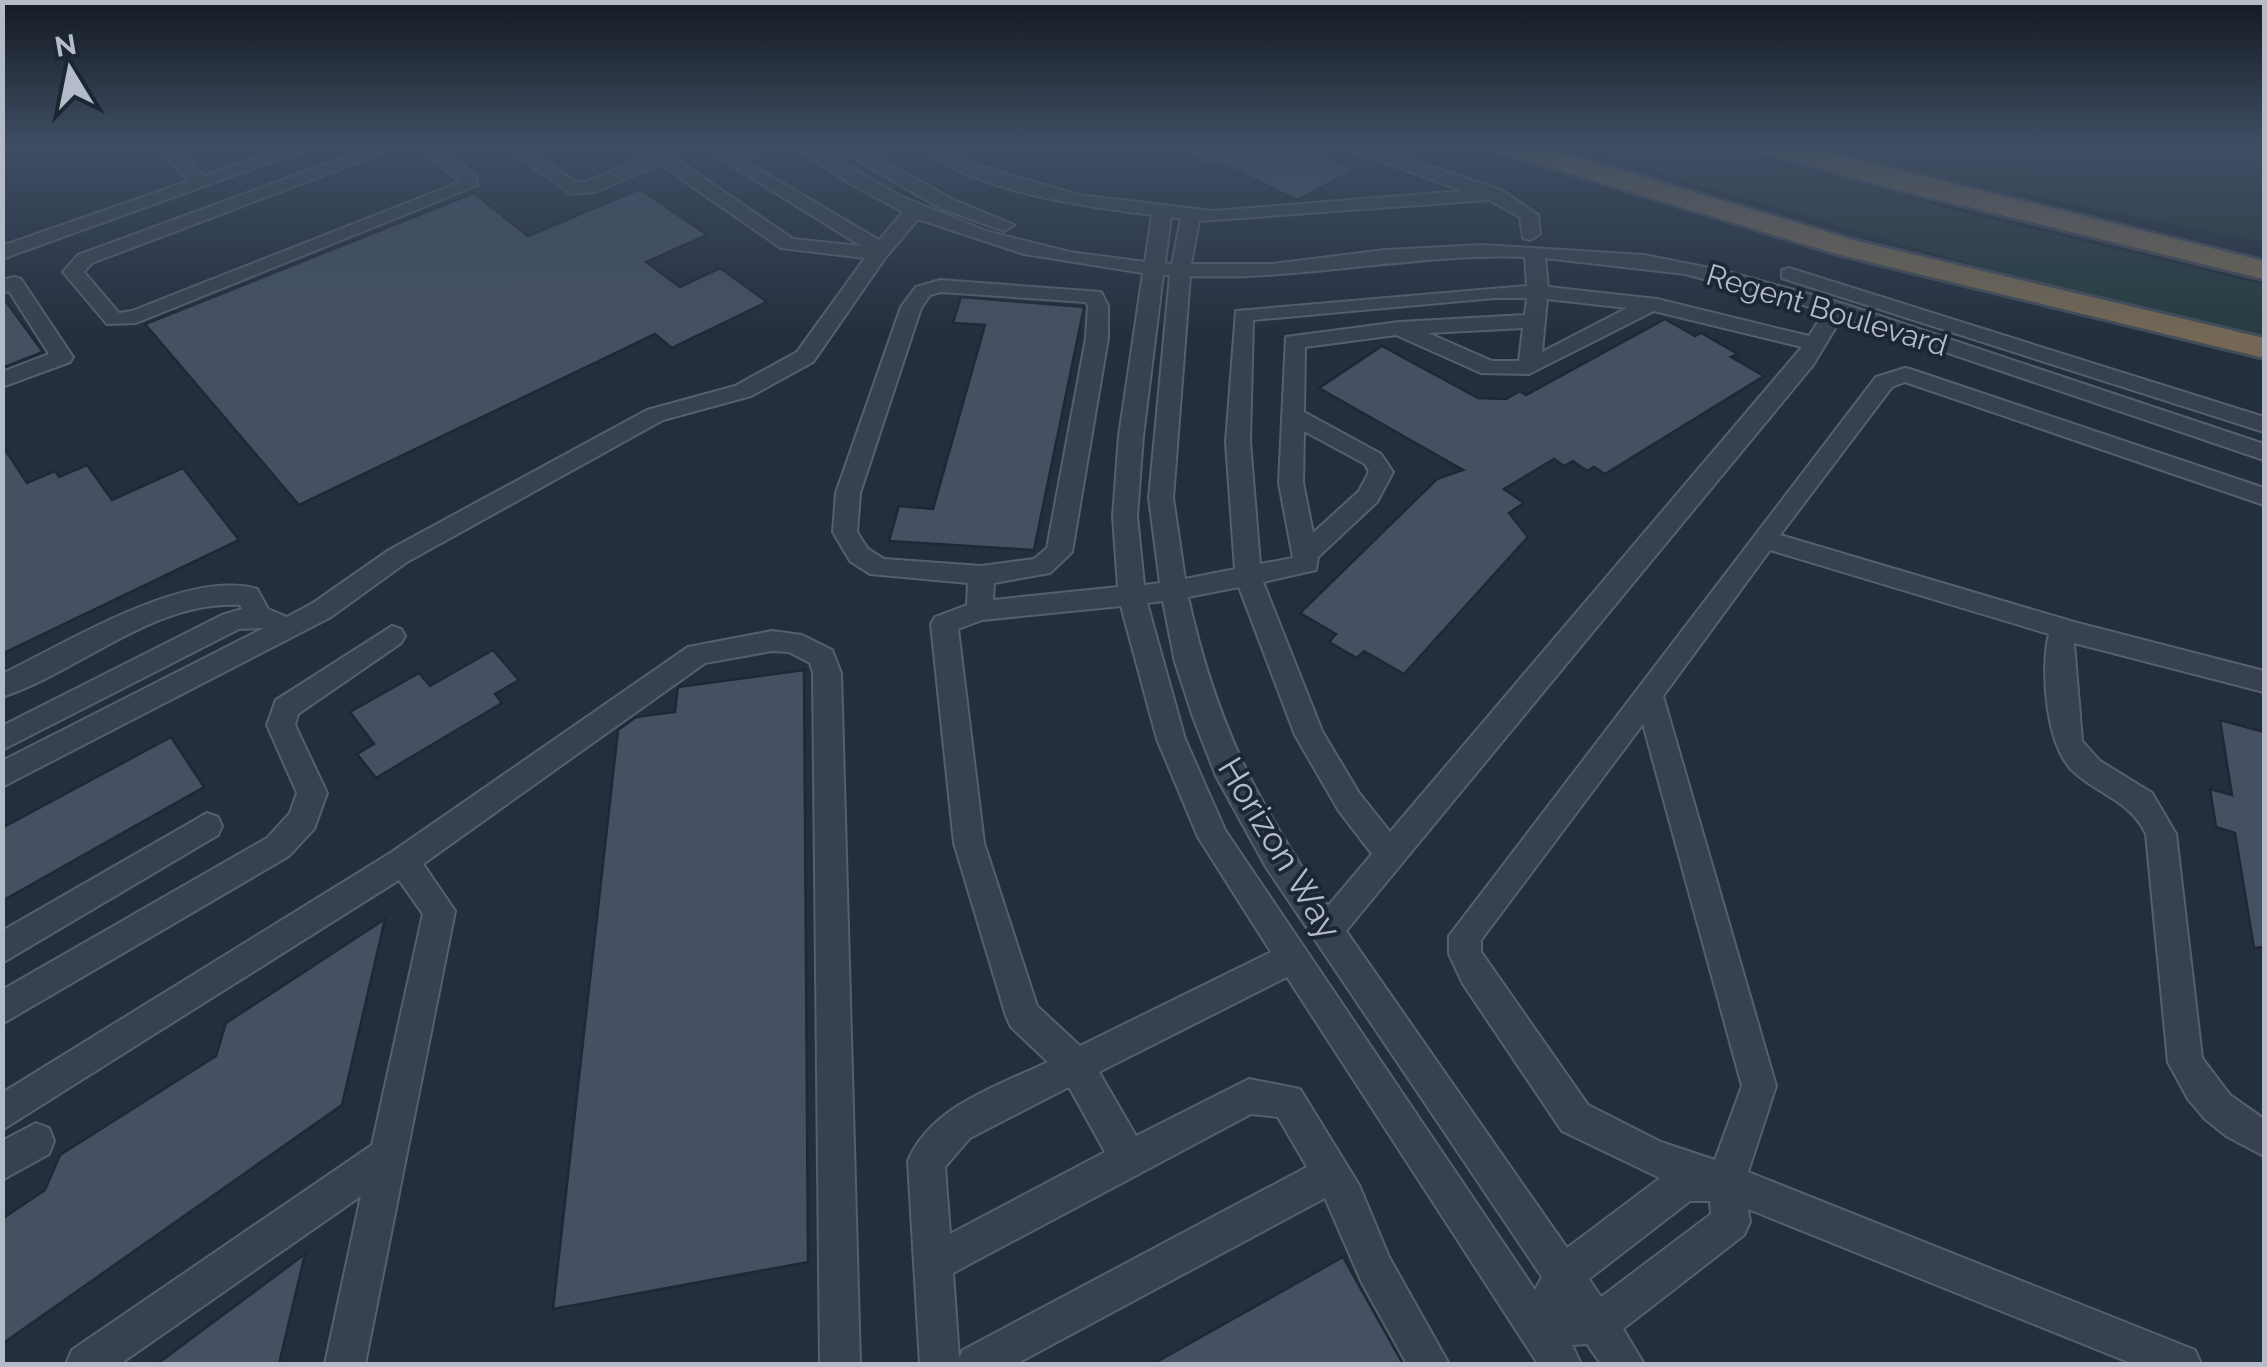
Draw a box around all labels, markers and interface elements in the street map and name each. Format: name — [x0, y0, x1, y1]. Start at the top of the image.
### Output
north arrow — [20, 20, 120, 120]
text: N — [52, 28, 79, 64]
street label: Regent Boulevard — [1703, 257, 1951, 363]
street label: Horizon Way — [1210, 750, 1350, 946]

